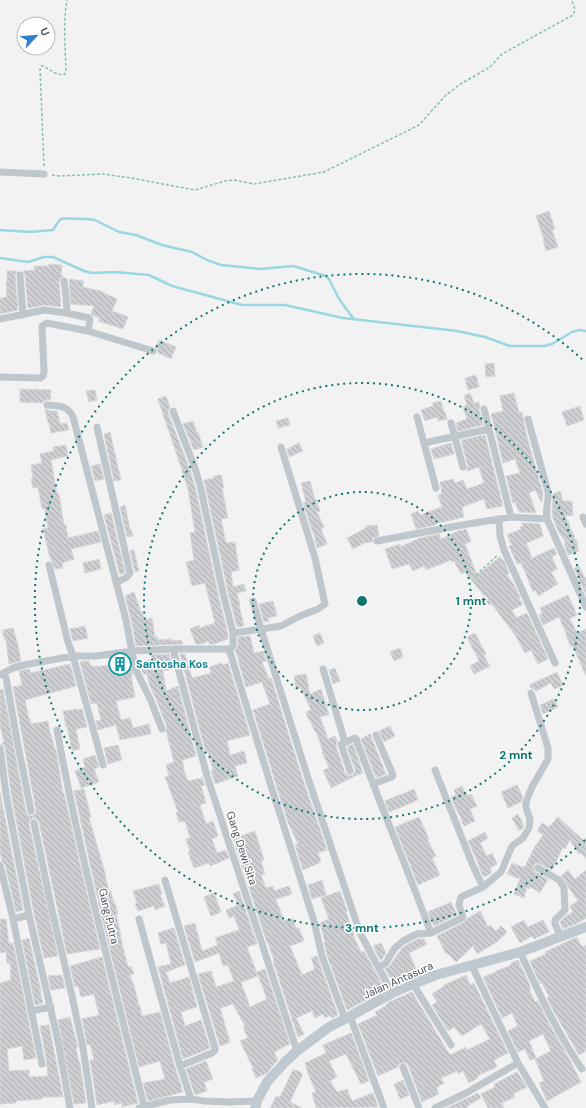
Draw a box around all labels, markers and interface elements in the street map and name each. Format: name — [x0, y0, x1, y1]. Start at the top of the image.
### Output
north arrow — [16, 16, 56, 56]
text: U — [37, 25, 53, 38]
text: 1 mnt — [455, 593, 487, 609]
centre of rings — [355, 594, 369, 608]
building icon: Santosha Kos — [107, 651, 133, 677]
place label: Santosha Kos — [136, 657, 208, 671]
text: 2 mnt — [499, 747, 533, 763]
street label: Gang Dewi Sita — [224, 809, 260, 887]
street label: Gang Putra — [96, 887, 122, 945]
text: 3 mnt — [345, 920, 379, 936]
street label: Jalan Antasura — [361, 958, 435, 1002]

